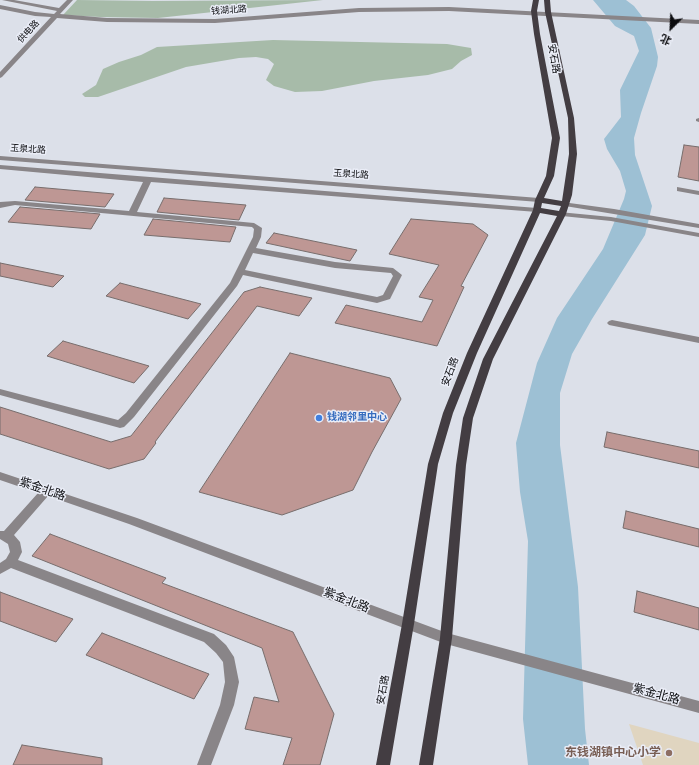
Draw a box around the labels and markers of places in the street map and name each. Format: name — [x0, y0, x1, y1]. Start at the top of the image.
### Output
place label: 钱湖邻里中心 — [327, 412, 387, 424]
marker: 钱湖邻里中心 — [314, 413, 324, 423]
place label: 东钱湖镇中心小学 — [565, 746, 661, 760]
marker: 东钱湖镇中心小学 — [664, 748, 674, 758]

